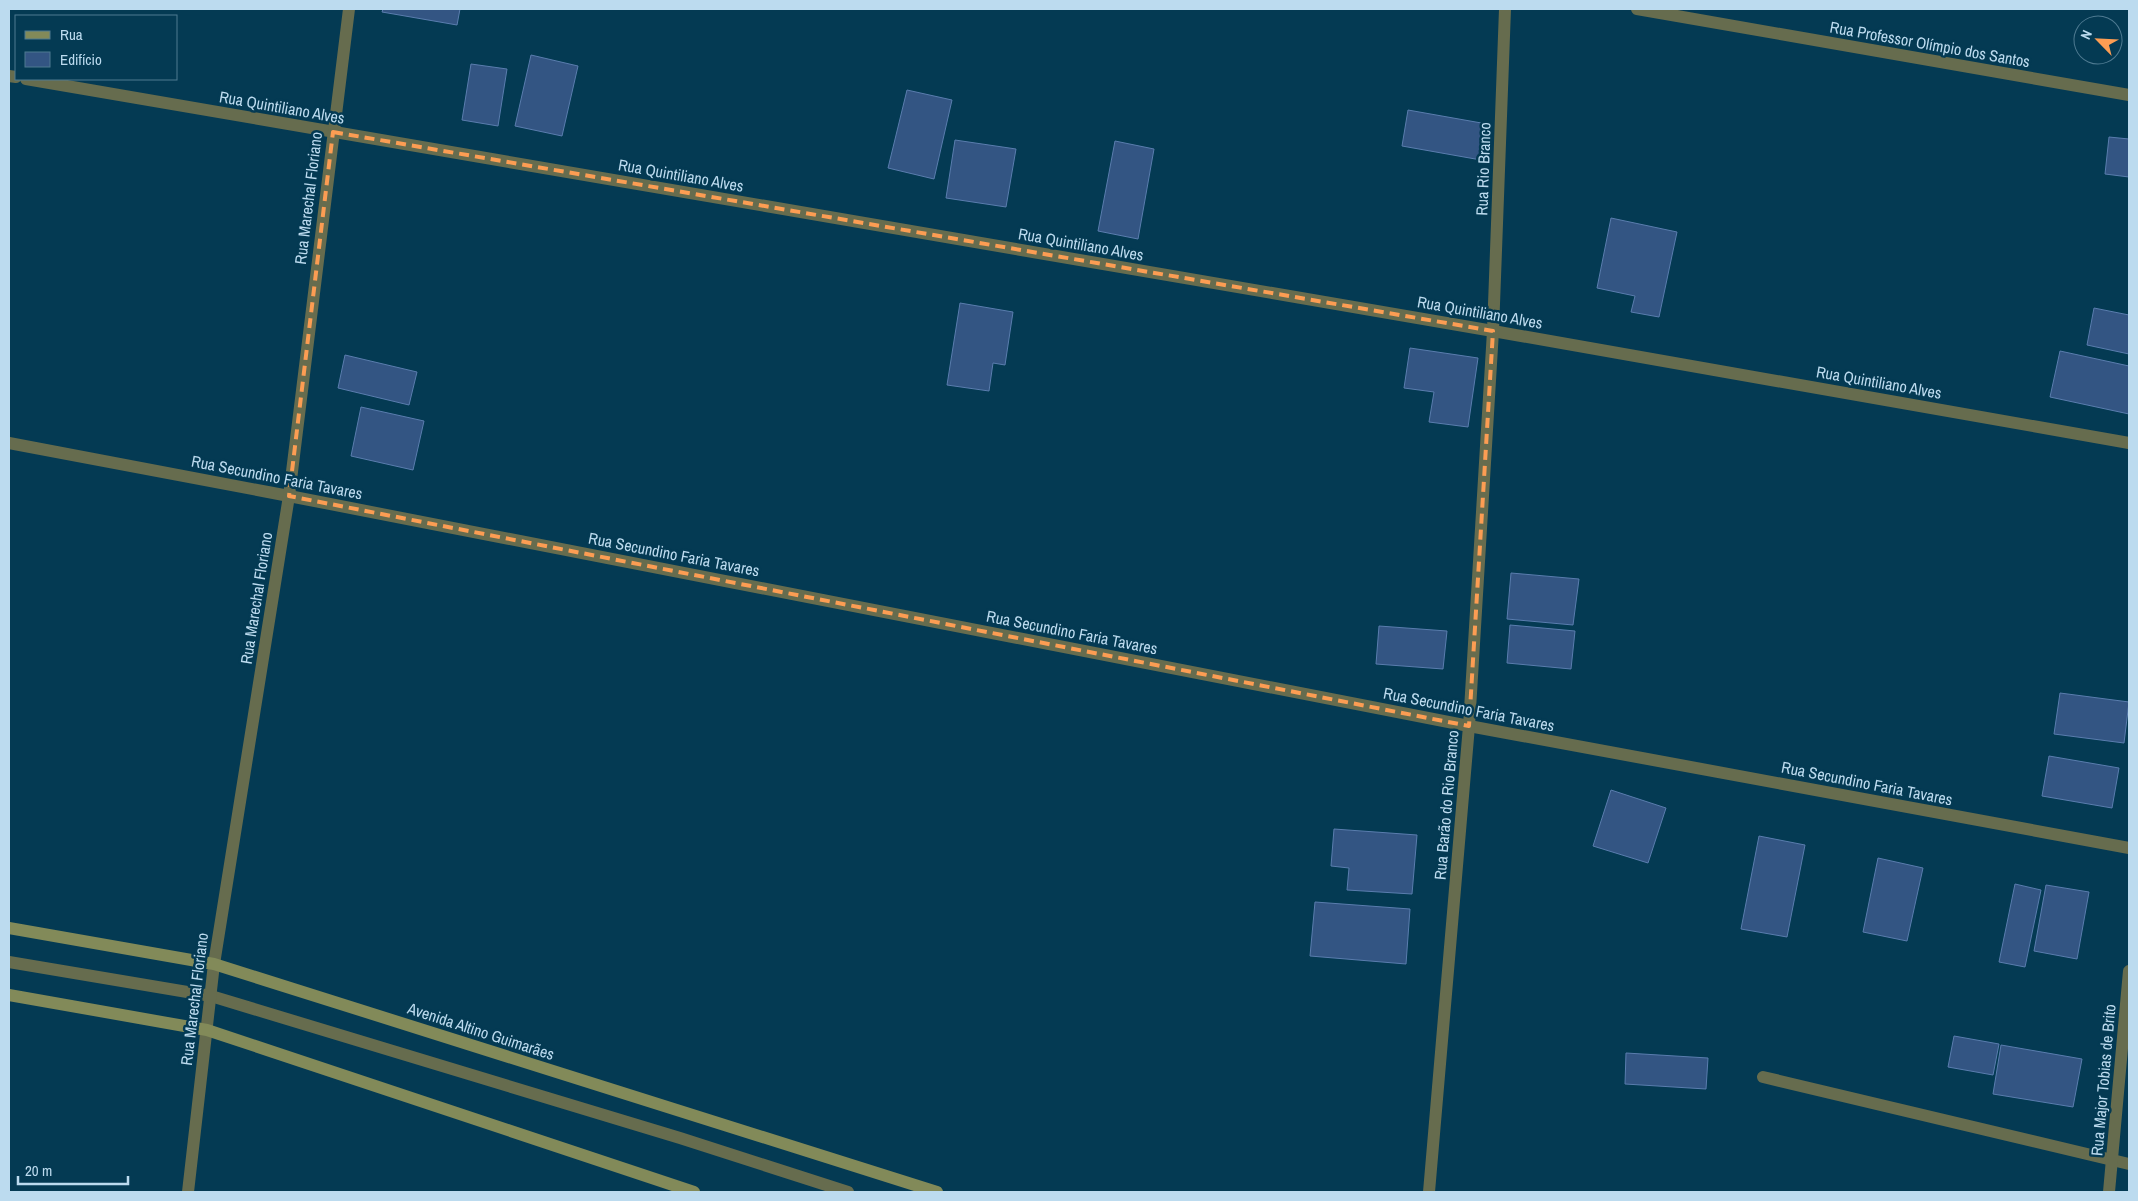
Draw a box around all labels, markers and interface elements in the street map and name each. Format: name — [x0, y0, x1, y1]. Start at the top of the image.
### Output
legend — [15, 15, 178, 80]
north arrow — [2073, 15, 2123, 65]
street label: Rua Professor Olímpio dos Santos — [1828, 16, 2032, 72]
text: Rua — [60, 24, 83, 45]
text: N — [2076, 27, 2096, 42]
text: Edifício — [60, 49, 102, 70]
street label: Rua Quintiliano Alves — [218, 85, 346, 129]
street label: Rua Rio Branco — [1470, 122, 1496, 216]
street label: Rua Marechal Floriano — [289, 130, 327, 266]
street label: Rua Quintiliano Alves — [617, 153, 745, 197]
street label: Rua Quintiliano Alves — [1017, 222, 1145, 266]
street label: Rua Quintiliano Alves — [1416, 290, 1544, 334]
street label: Rua Quintiliano Alves — [1815, 360, 1943, 404]
street label: Rua Secundino Faria Tavares — [190, 450, 364, 504]
street label: Rua Secundino Faria Tavares — [587, 527, 761, 581]
street label: Rua Marechal Floriano — [235, 530, 277, 666]
street label: Rua Secundino Faria Tavares — [985, 605, 1159, 659]
street label: Rua Secundino Faria Tavares — [1382, 682, 1556, 736]
street label: Rua Barão do Rio Branco — [1428, 729, 1464, 881]
street label: Rua Secundino Faria Tavares — [1780, 756, 1954, 810]
street label: Rua Marechal Floriano — [175, 931, 213, 1067]
street label: Avenida Altino Guimarães — [404, 997, 557, 1065]
street label: Rua Major Tobias de Brito — [2085, 1003, 2121, 1157]
scale bar — [18, 1154, 128, 1186]
text: 20 m — [25, 1160, 52, 1181]

